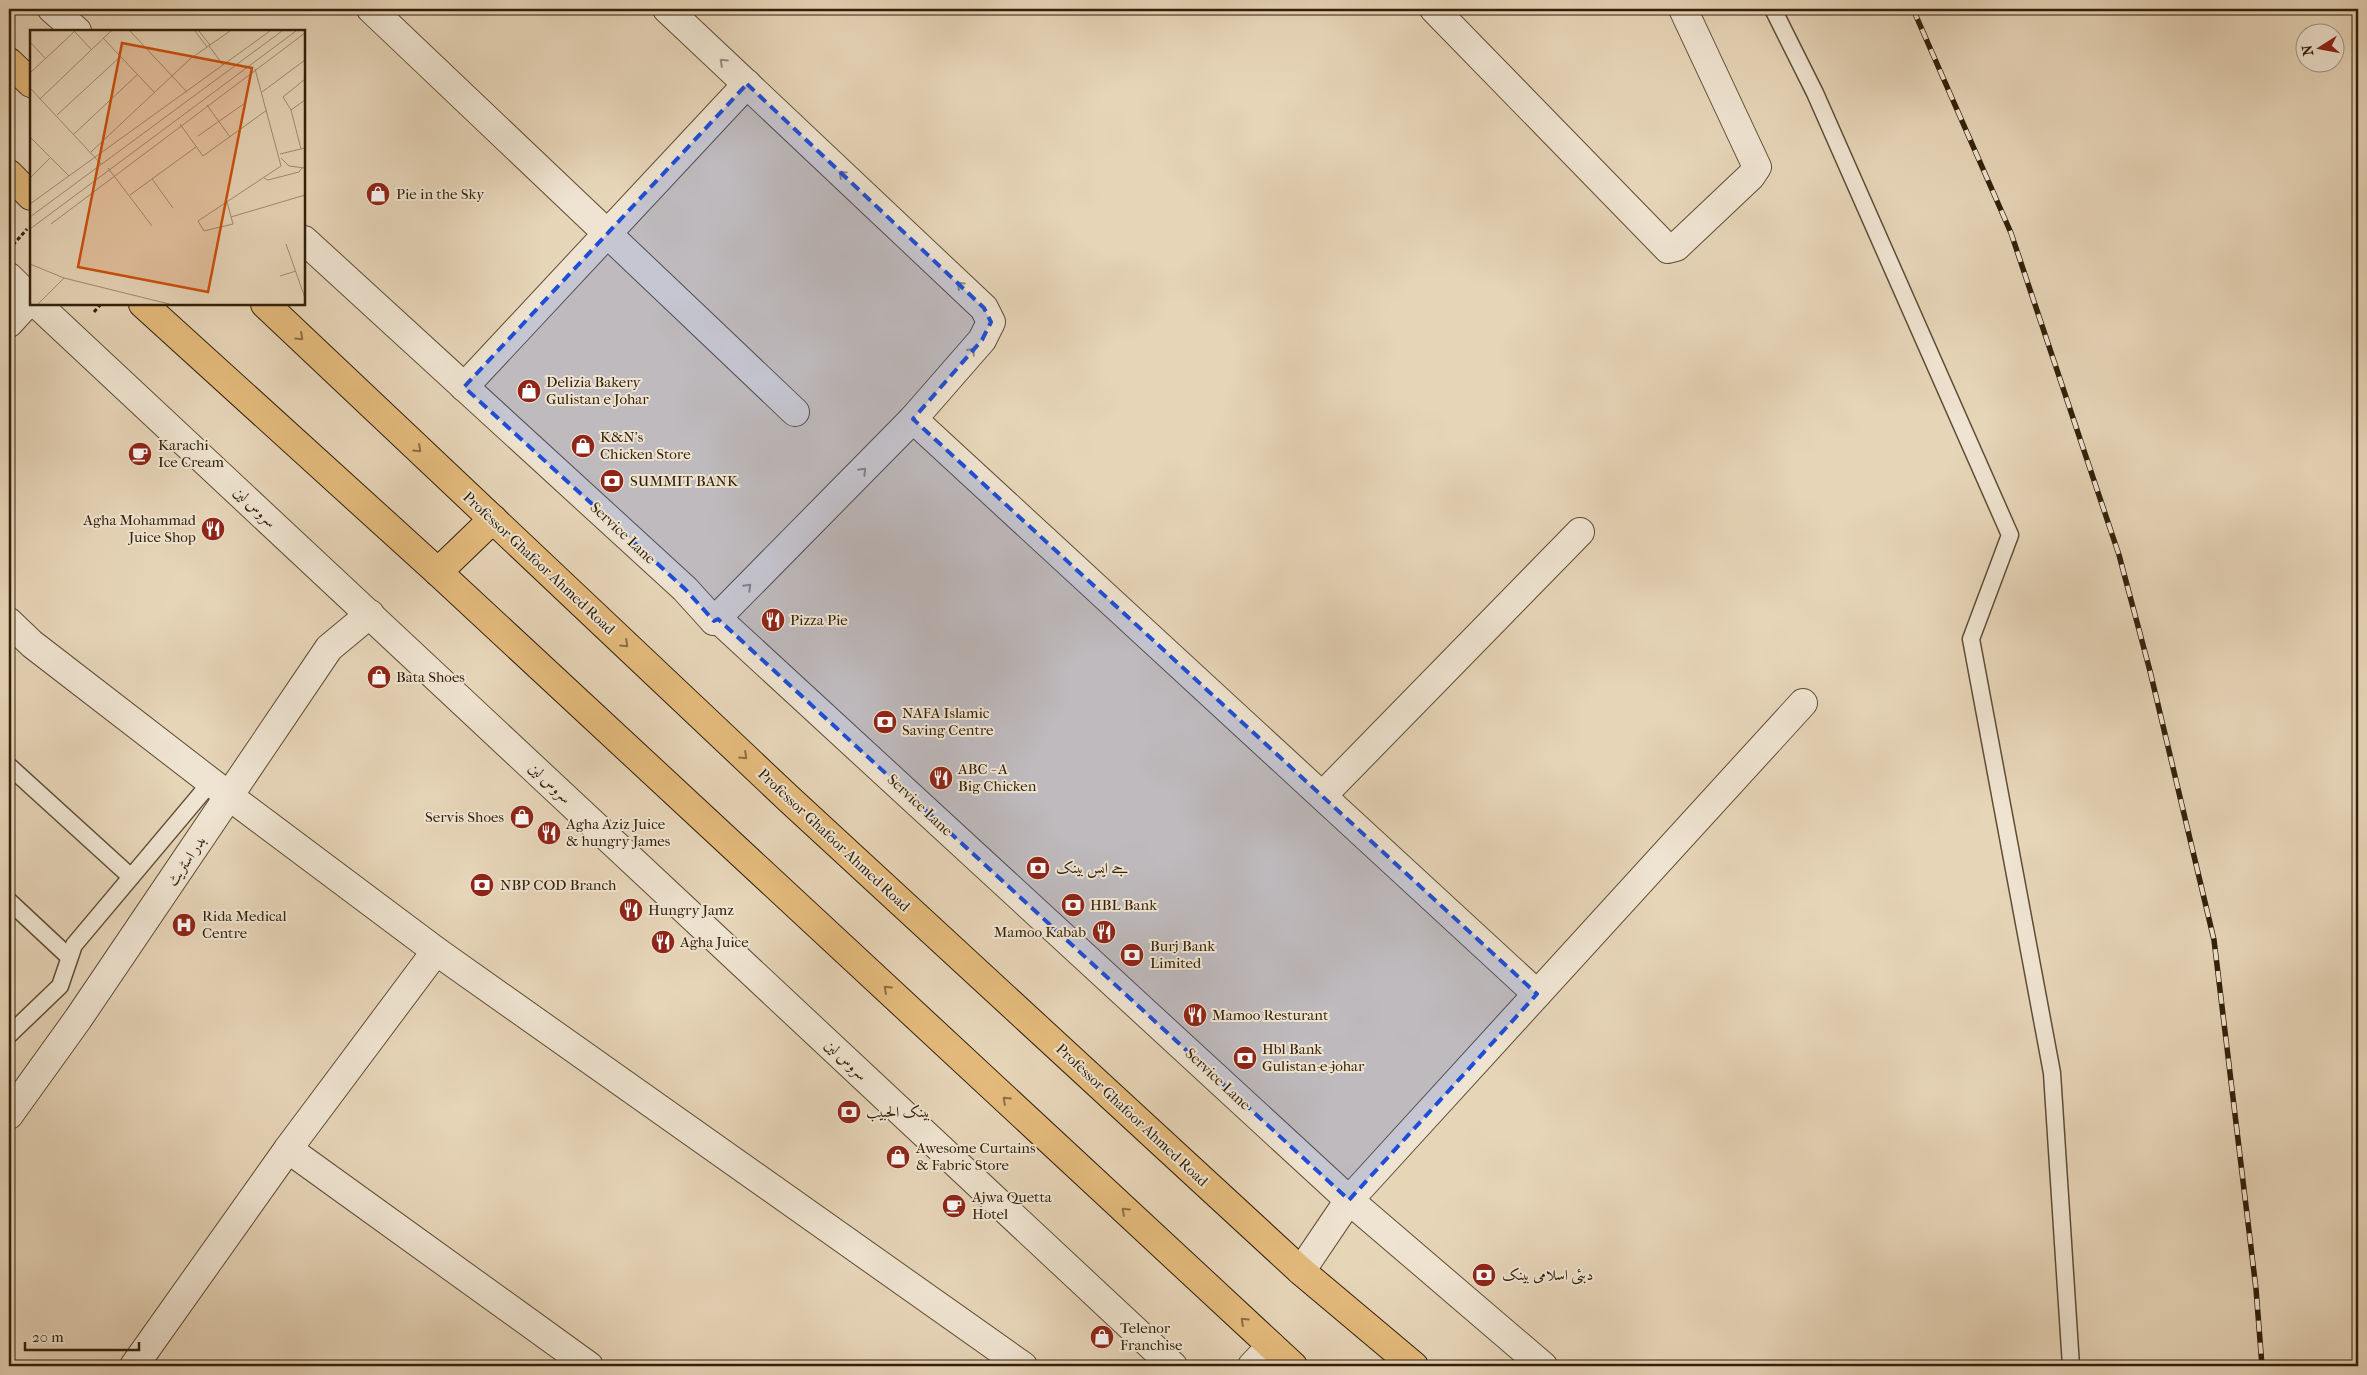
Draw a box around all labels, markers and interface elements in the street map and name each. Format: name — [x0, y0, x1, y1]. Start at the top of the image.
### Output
north arrow — [2294, 22, 2344, 72]
inset map — [30, 30, 305, 305]
text: N — [2298, 43, 2317, 57]
one-way arrow — [720, 59, 729, 68]
one-way arrow — [838, 171, 847, 180]
shop icon: Pie in the Sky — [365, 181, 391, 207]
place label: Pie in the Sky — [396, 185, 485, 203]
one-way arrow — [957, 282, 966, 291]
one-way arrow — [294, 331, 303, 340]
one-way arrow — [967, 348, 976, 357]
place label: Delizia Bakery Gulistan e Johar — [546, 373, 649, 408]
shop icon: Delizia Bakery Gulistan e Johar — [516, 378, 542, 404]
place label: K&N's Chicken Store — [600, 428, 691, 463]
shop icon: K&N's Chicken Store — [570, 433, 596, 459]
place label: Karachi Ice Cream — [158, 436, 225, 471]
cafe icon: Karachi Ice Cream — [127, 441, 153, 467]
one-way arrow — [413, 443, 422, 452]
bank icon: SUMMIT BANK — [599, 468, 625, 494]
one-way arrow — [857, 468, 866, 477]
place label: SUMMIT BANK — [630, 472, 739, 490]
street label: سروس لین — [229, 483, 280, 532]
street label: Professor Ghafoor Ahmed Road — [459, 488, 619, 639]
street label: Service Lane — [587, 498, 660, 568]
place label: Agha Mohammad Juice Shop — [82, 511, 197, 546]
restaurant icon: Agha Mohammad Juice Shop — [200, 516, 226, 542]
one-way arrow — [743, 584, 752, 593]
restaurant icon: Pizza Pie — [760, 607, 786, 633]
place label: Pizza Pie — [790, 611, 848, 629]
one-way arrow — [620, 638, 629, 647]
shop icon: Bata Shoes — [366, 664, 392, 690]
place label: Bata Shoes — [396, 668, 465, 686]
place label: NAFA Islamic Saving Centre — [902, 704, 994, 739]
bank icon: NAFA Islamic Saving Centre — [872, 709, 898, 735]
one-way arrow — [738, 750, 747, 759]
street label: سروس لین — [524, 759, 575, 808]
place label: ABC - A Big Chicken — [957, 760, 1037, 795]
street label: Professor Ghafoor Ahmed Road — [754, 765, 914, 916]
restaurant icon: ABC - A Big Chicken — [928, 765, 954, 791]
street label: Service Lane — [884, 770, 957, 840]
shop icon: Servis Shoes — [509, 804, 535, 830]
place label: Servis Shoes — [425, 808, 504, 826]
place label: Agha Aziz Juice & hungry James — [565, 815, 671, 850]
restaurant icon: Agha Aziz Juice & hungry James — [536, 820, 562, 846]
street label: بدر اسٹریٹ — [163, 833, 210, 890]
bank icon: جے ایس بینک — [1025, 855, 1051, 881]
place label: جے ایس بینک — [1056, 859, 1129, 878]
bank icon: NBP COD Branch — [469, 872, 495, 898]
place label: NBP COD Branch — [500, 876, 617, 894]
bank icon: HBL Bank — [1060, 892, 1086, 918]
place label: HBL Bank — [1090, 896, 1157, 914]
restaurant icon: Hungry Jamz — [618, 897, 644, 923]
place label: Hungry Jamz — [648, 901, 734, 919]
place label: Rida Medical Centre — [202, 907, 287, 942]
hospital icon: Rida Medical Centre — [171, 912, 197, 938]
restaurant icon: Mamoo Kabab — [1091, 919, 1117, 945]
place label: Mamoo Kabab — [994, 923, 1086, 941]
restaurant icon: Agha Juice — [650, 929, 676, 955]
place label: Agha Juice — [679, 933, 749, 951]
place label: Burj Bank Limited — [1150, 937, 1215, 972]
bank icon: Burj Bank Limited — [1119, 942, 1145, 968]
one-way arrow — [884, 986, 893, 995]
restaurant icon: Mamoo Resturant — [1182, 1002, 1208, 1028]
place label: Mamoo Resturant — [1212, 1006, 1329, 1024]
street label: سروس لین — [820, 1036, 871, 1085]
street label: Professor Ghafoor Ahmed Road — [1052, 1040, 1212, 1191]
place label: Hbl Bank Gulistan-e-johar — [1262, 1040, 1365, 1075]
street label: Service Lane — [1182, 1044, 1255, 1114]
bank icon: Hbl Bank Gulistan-e-johar — [1232, 1045, 1258, 1071]
one-way arrow — [1003, 1097, 1012, 1106]
bank icon: بينک الحبيب — [836, 1099, 862, 1125]
place label: بينک الحبيب — [866, 1103, 930, 1122]
place label: Awesome Curtains & Fabric Store — [915, 1139, 1036, 1174]
shop icon: Awesome Curtains & Fabric Store — [885, 1144, 911, 1170]
place label: Ajwa Quetta Hotel — [971, 1188, 1053, 1223]
cafe icon: Ajwa Quetta Hotel — [941, 1193, 967, 1219]
one-way arrow — [1122, 1207, 1131, 1216]
bank icon: دبئی اسلامی بینک — [1471, 1262, 1497, 1288]
place label: دبئی اسلامی بینک — [1502, 1266, 1593, 1285]
one-way arrow — [1241, 1318, 1250, 1327]
place label: Telenor Franchise — [1120, 1319, 1183, 1354]
scale bar — [25, 1320, 139, 1352]
shop icon: Telenor Franchise — [1089, 1324, 1115, 1350]
text: 20 m — [32, 1328, 64, 1346]

